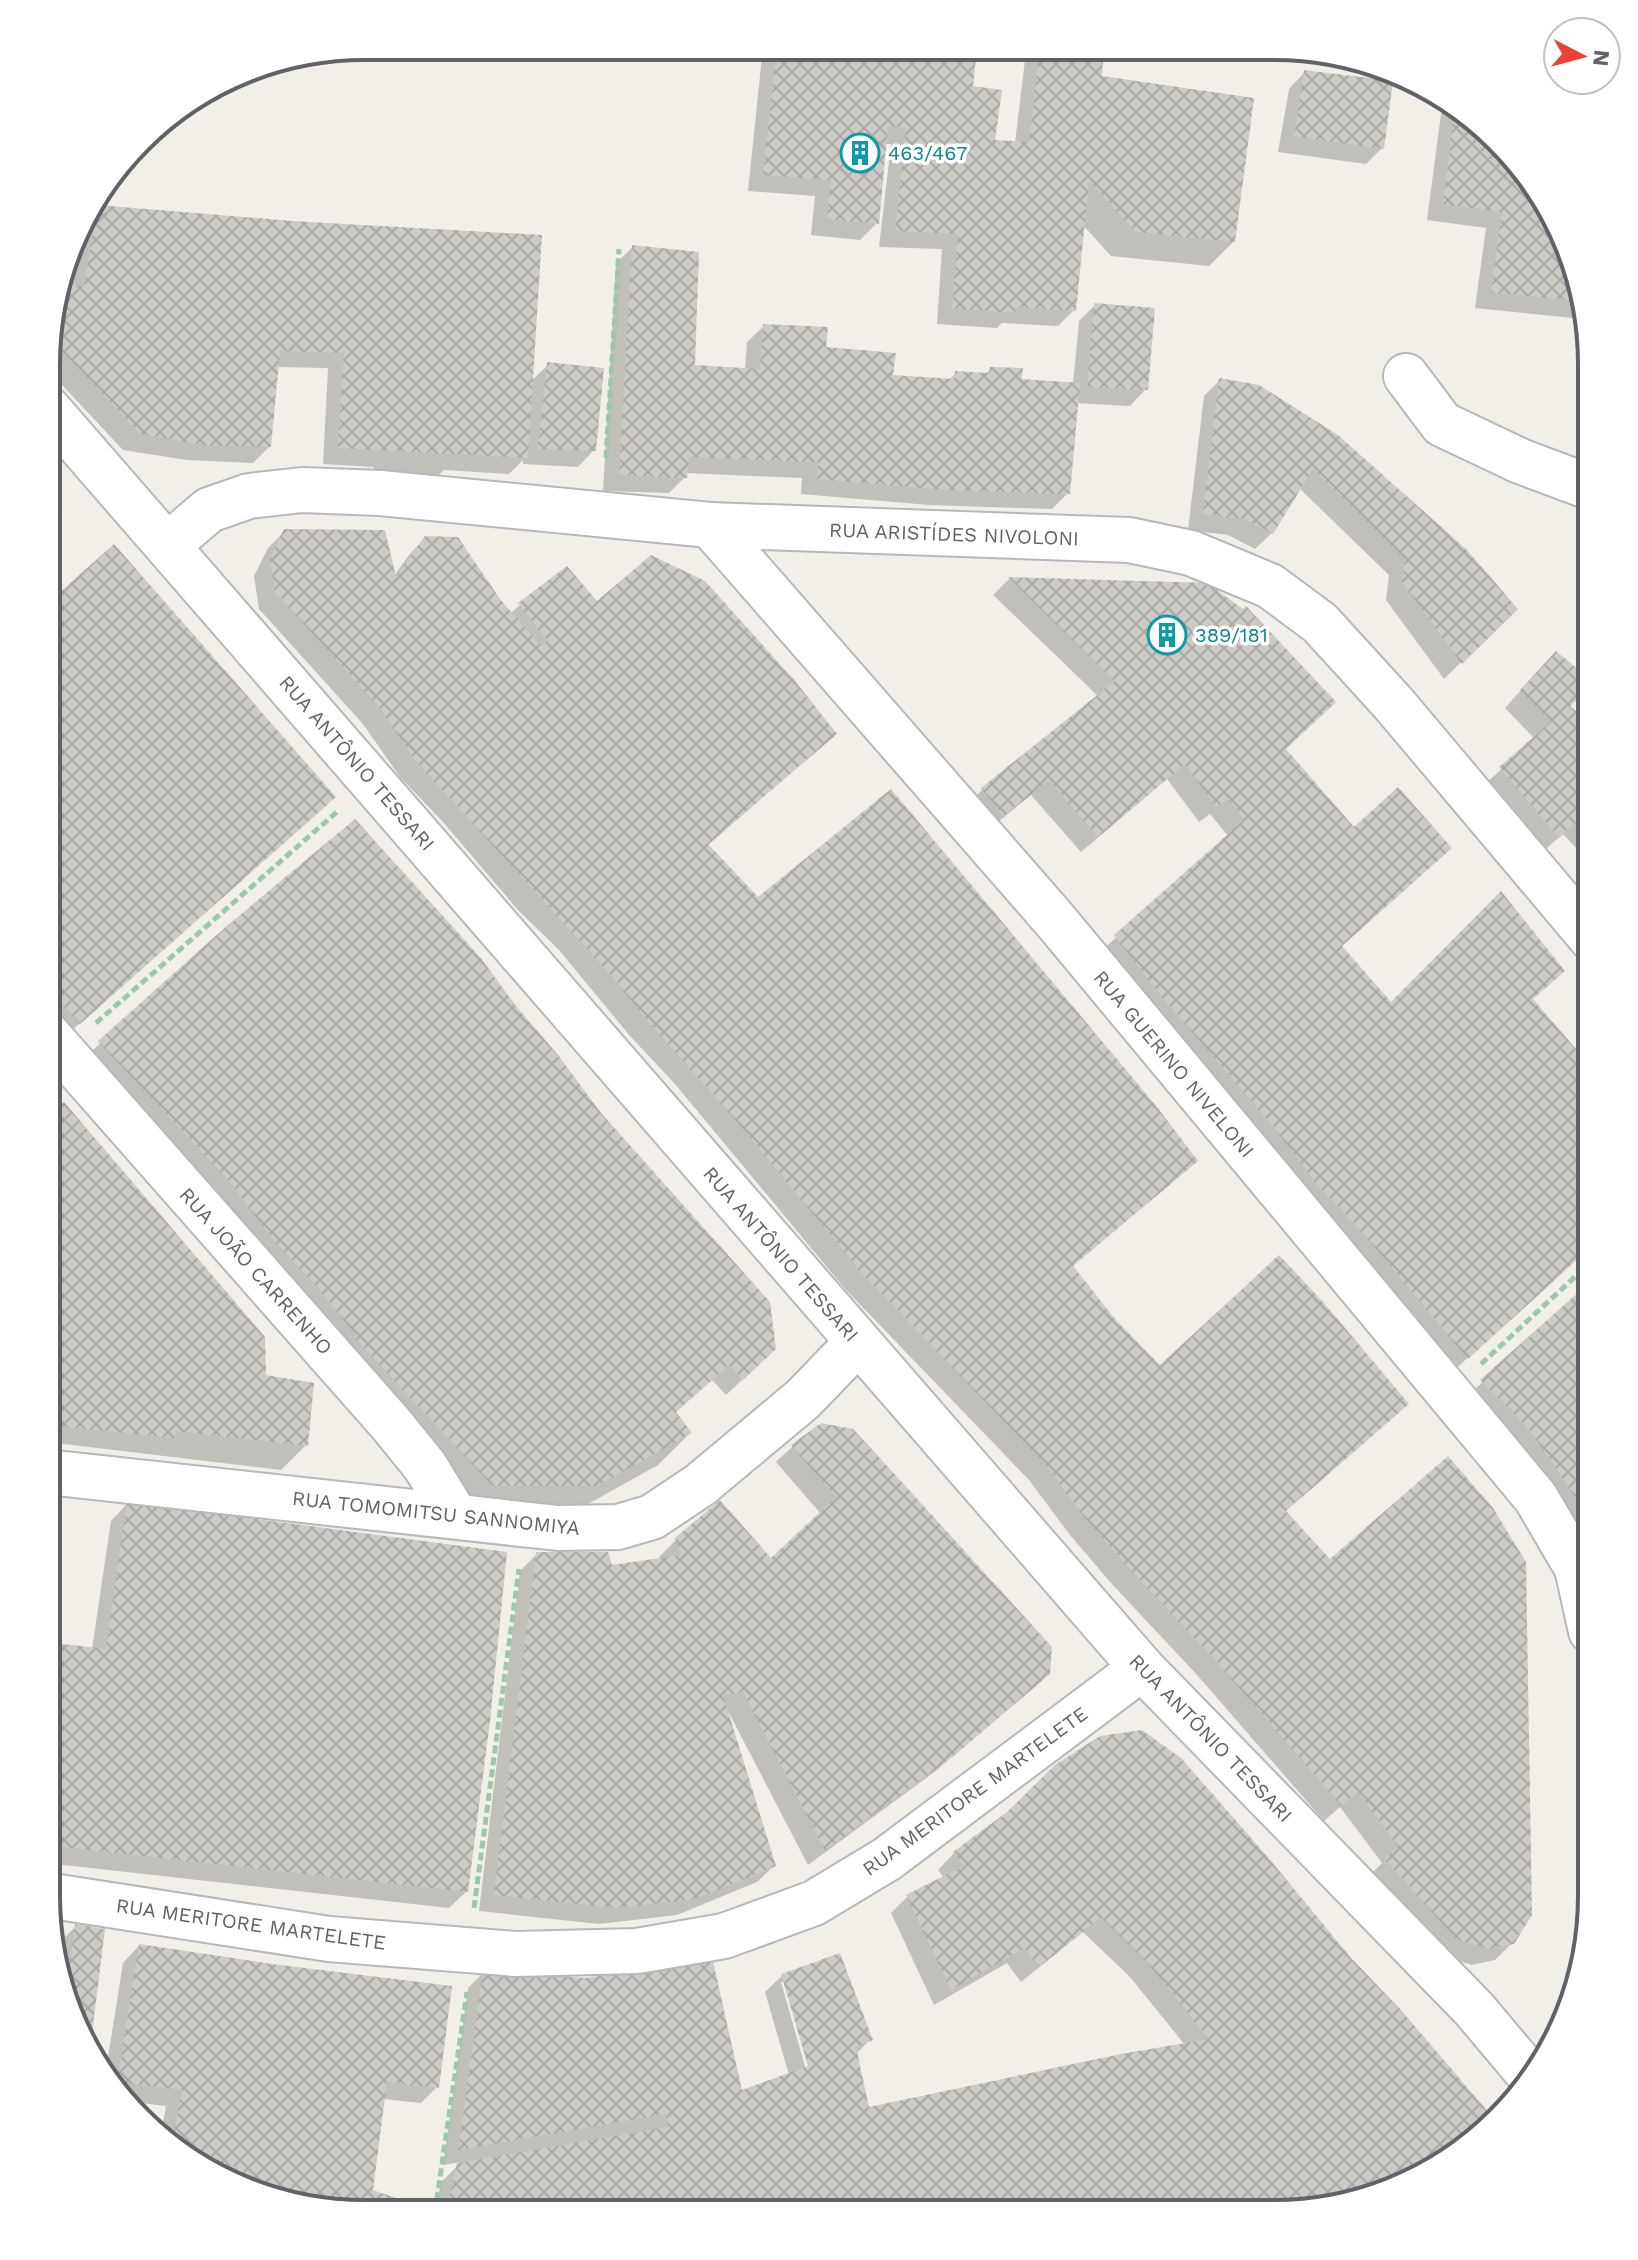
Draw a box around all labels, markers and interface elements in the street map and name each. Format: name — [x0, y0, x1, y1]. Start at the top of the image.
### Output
north arrow — [1542, 16, 1622, 96]
text: N — [1588, 49, 1615, 67]
building icon: 463/467 — [839, 132, 881, 174]
place label: 463/467 — [888, 141, 967, 165]
street label: RUA ARISTÍDES NIVOLONI — [829, 518, 1079, 550]
building icon: 389/181 — [1146, 614, 1188, 656]
place label: 389/181 — [1195, 623, 1268, 647]
street label: RUA ANTÔNIO TESSARI — [274, 670, 440, 856]
street label: RUA GUERINO NIVELONI — [1089, 966, 1259, 1162]
street label: RUA ANTÔNIO TESSARI — [698, 1161, 864, 1347]
street label: RUA JOÃO CARRENHO — [175, 1182, 337, 1360]
street label: RUA TOMOMITSU SANNOMIYA — [291, 1486, 581, 1540]
street label: RUA ANTÔNIO TESSARI — [1124, 1649, 1298, 1827]
street label: RUA MERITORE MARTELETE — [858, 1701, 1092, 1881]
street label: RUA MERITORE MARTELETE — [114, 1893, 388, 1955]

